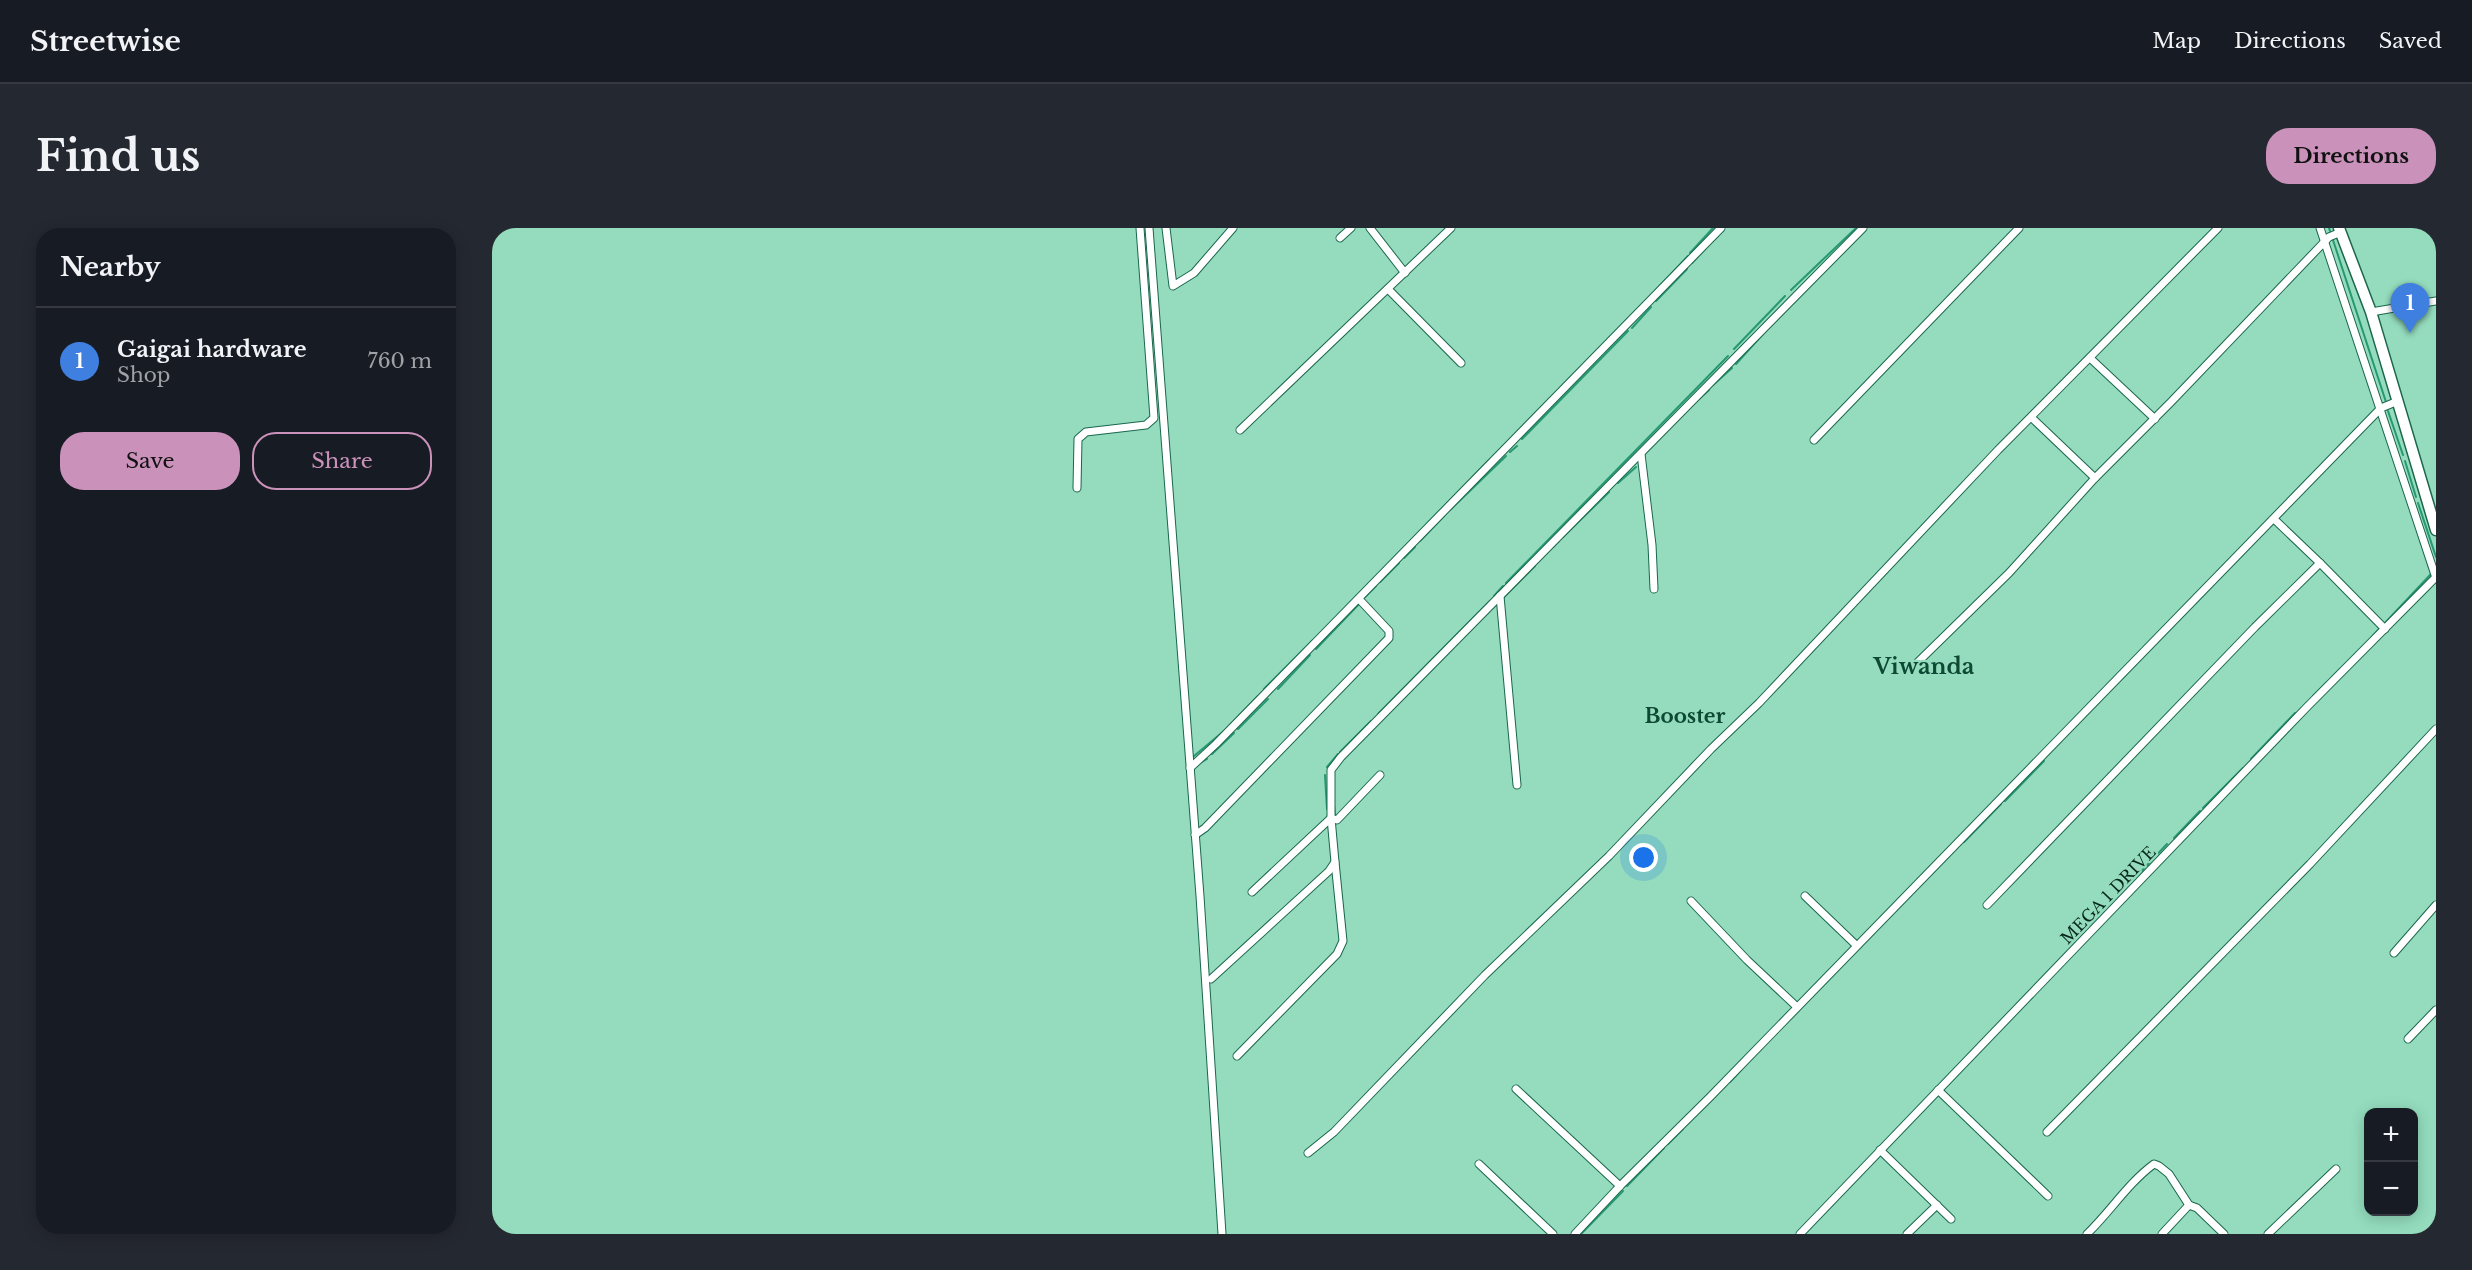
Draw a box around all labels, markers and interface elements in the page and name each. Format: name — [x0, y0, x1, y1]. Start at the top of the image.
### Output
text: Streetwise — [30, 24, 181, 59]
text: Map — [2152, 28, 2201, 54]
text: Directions — [2234, 28, 2346, 54]
text: Saved — [2379, 28, 2442, 54]
button: Directions — [2266, 128, 2436, 184]
text: Find us — [36, 130, 200, 182]
text: Nearby — [60, 251, 161, 283]
pin: 1 — [2390, 284, 2430, 333]
text: Gaigai hardware — [117, 336, 307, 363]
text: 1 — [75, 349, 84, 373]
text: 760 m — [368, 349, 432, 373]
text: Shop — [117, 363, 170, 387]
button: Save — [60, 432, 240, 490]
button: Share — [252, 432, 432, 490]
district label: Viwanda — [1872, 653, 1975, 680]
district label: Booster — [1645, 704, 1726, 728]
street label: MEGA 1 DRIVE — [2056, 842, 2160, 948]
your location — [1629, 843, 1658, 872]
map controls — [2364, 1108, 2418, 1216]
button: + — [2364, 1108, 2418, 1162]
button: − — [2364, 1162, 2418, 1216]

